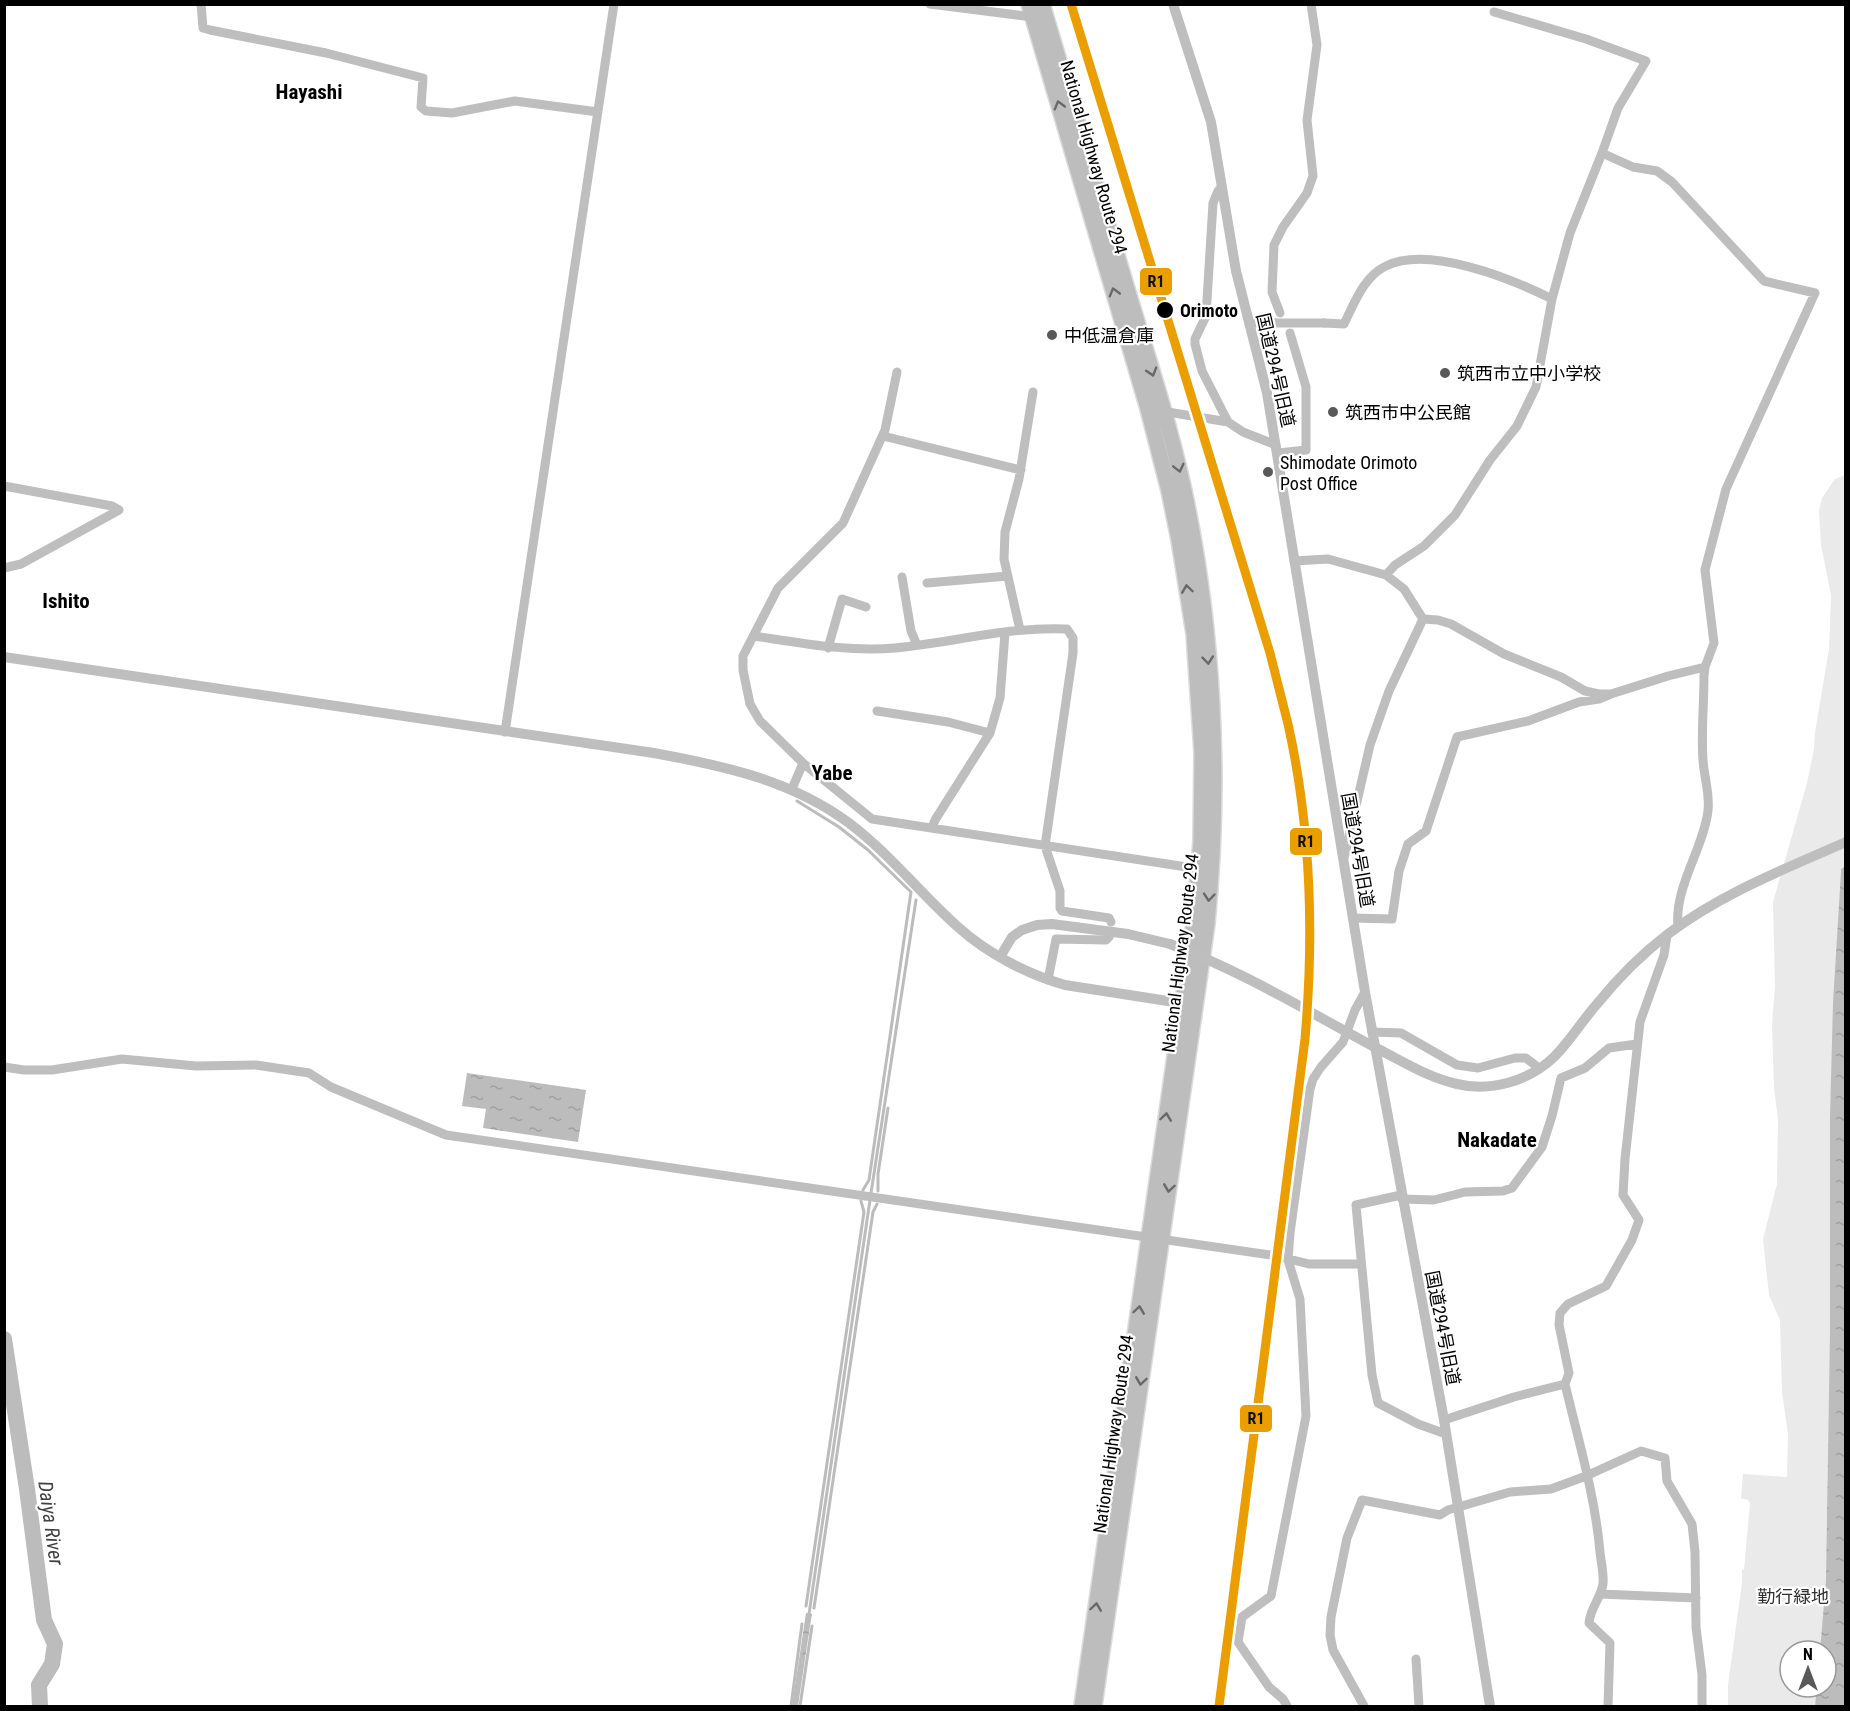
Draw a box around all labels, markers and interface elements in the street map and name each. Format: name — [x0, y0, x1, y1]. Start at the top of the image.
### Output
street label: National Highway Route 294 — [1056, 58, 1132, 256]
district label: Hayashi — [276, 80, 342, 104]
one-way arrow — [1054, 100, 1066, 111]
line badge: R1 — [1139, 267, 1173, 296]
text: R1 — [1148, 272, 1164, 291]
one-way arrow — [1109, 287, 1121, 298]
marker: Orimoto — [1155, 300, 1175, 320]
place label: Orimoto — [1180, 300, 1238, 321]
street label: 国道294号旧道 — [1253, 311, 1299, 429]
place label: 中低温倉庫 — [1064, 325, 1154, 346]
marker: 中低温倉庫 — [1045, 328, 1059, 342]
place label: 筑西市立中小学校 — [1457, 363, 1601, 384]
one-way arrow — [1145, 366, 1157, 377]
marker: 筑西市立中小学校 — [1438, 366, 1452, 380]
place label: 筑西市中公民館 — [1345, 402, 1471, 423]
marker: 筑西市中公民館 — [1326, 405, 1340, 419]
place label: Shimodate Orimoto Post Office — [1280, 452, 1417, 494]
one-way arrow — [1171, 463, 1184, 473]
marker: Shimodate Orimoto Post Office — [1261, 465, 1275, 479]
one-way arrow — [1182, 585, 1194, 594]
district label: Ishito — [42, 589, 90, 613]
one-way arrow — [1201, 656, 1214, 665]
district label: Yabe — [811, 761, 853, 785]
street label: 国道294号旧道 — [1338, 791, 1378, 909]
line badge: R1 — [1289, 827, 1323, 856]
text: R1 — [1298, 832, 1314, 851]
street label: National Highway Route 294 — [1157, 852, 1203, 1054]
one-way arrow — [1203, 893, 1216, 902]
one-way arrow — [1160, 1112, 1172, 1122]
district label: Nakadate — [1457, 1128, 1537, 1152]
one-way arrow — [1163, 1183, 1175, 1192]
street label: 国道294号旧道 — [1422, 1269, 1464, 1387]
one-way arrow — [1132, 1305, 1144, 1315]
street label: National Highway Route 294 — [1089, 1333, 1137, 1535]
one-way arrow — [1135, 1376, 1147, 1385]
line badge: R1 — [1239, 1404, 1273, 1433]
text: R1 — [1248, 1409, 1264, 1428]
water label: Daiya River — [33, 1479, 69, 1568]
park label: 勤行緑地 — [1757, 1586, 1829, 1607]
one-way arrow — [1090, 1602, 1102, 1612]
north arrow — [1778, 1639, 1838, 1699]
text: N — [1803, 1645, 1813, 1664]

